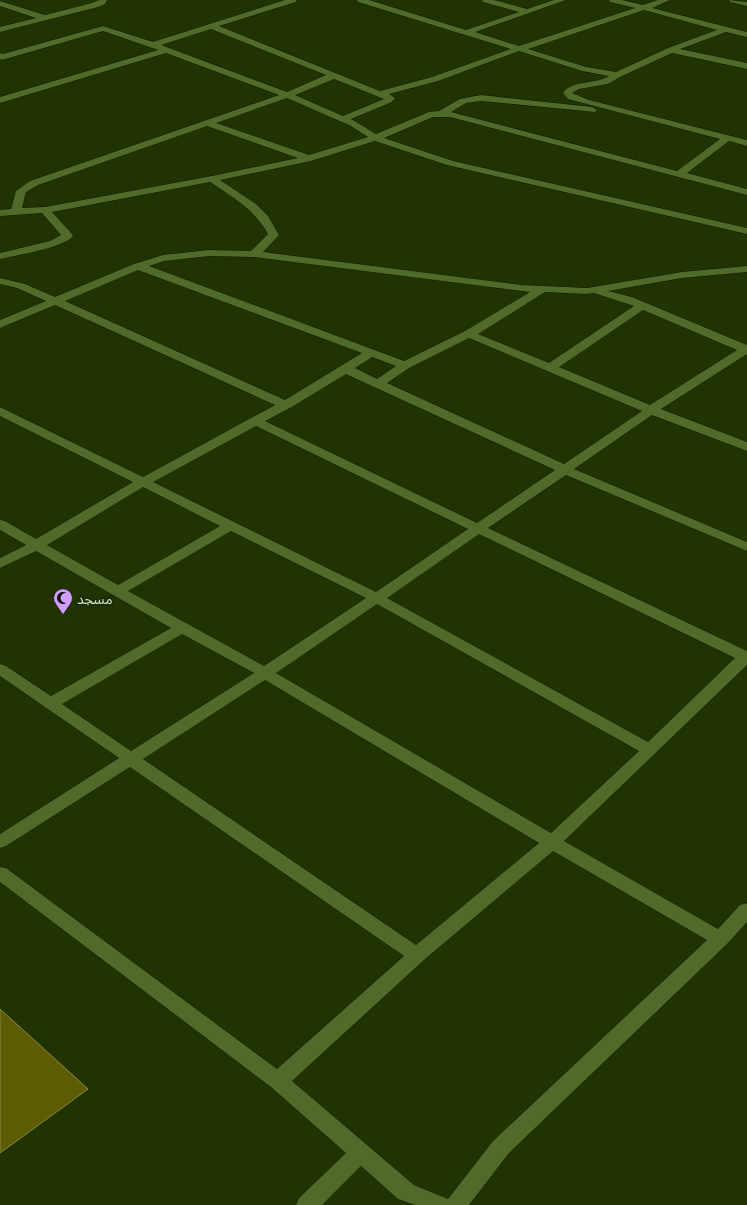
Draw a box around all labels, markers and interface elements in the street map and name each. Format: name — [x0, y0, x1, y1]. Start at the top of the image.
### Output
mosque icon: مسجد — [52, 587, 74, 615]
place label: مسجد — [77, 590, 113, 607]

